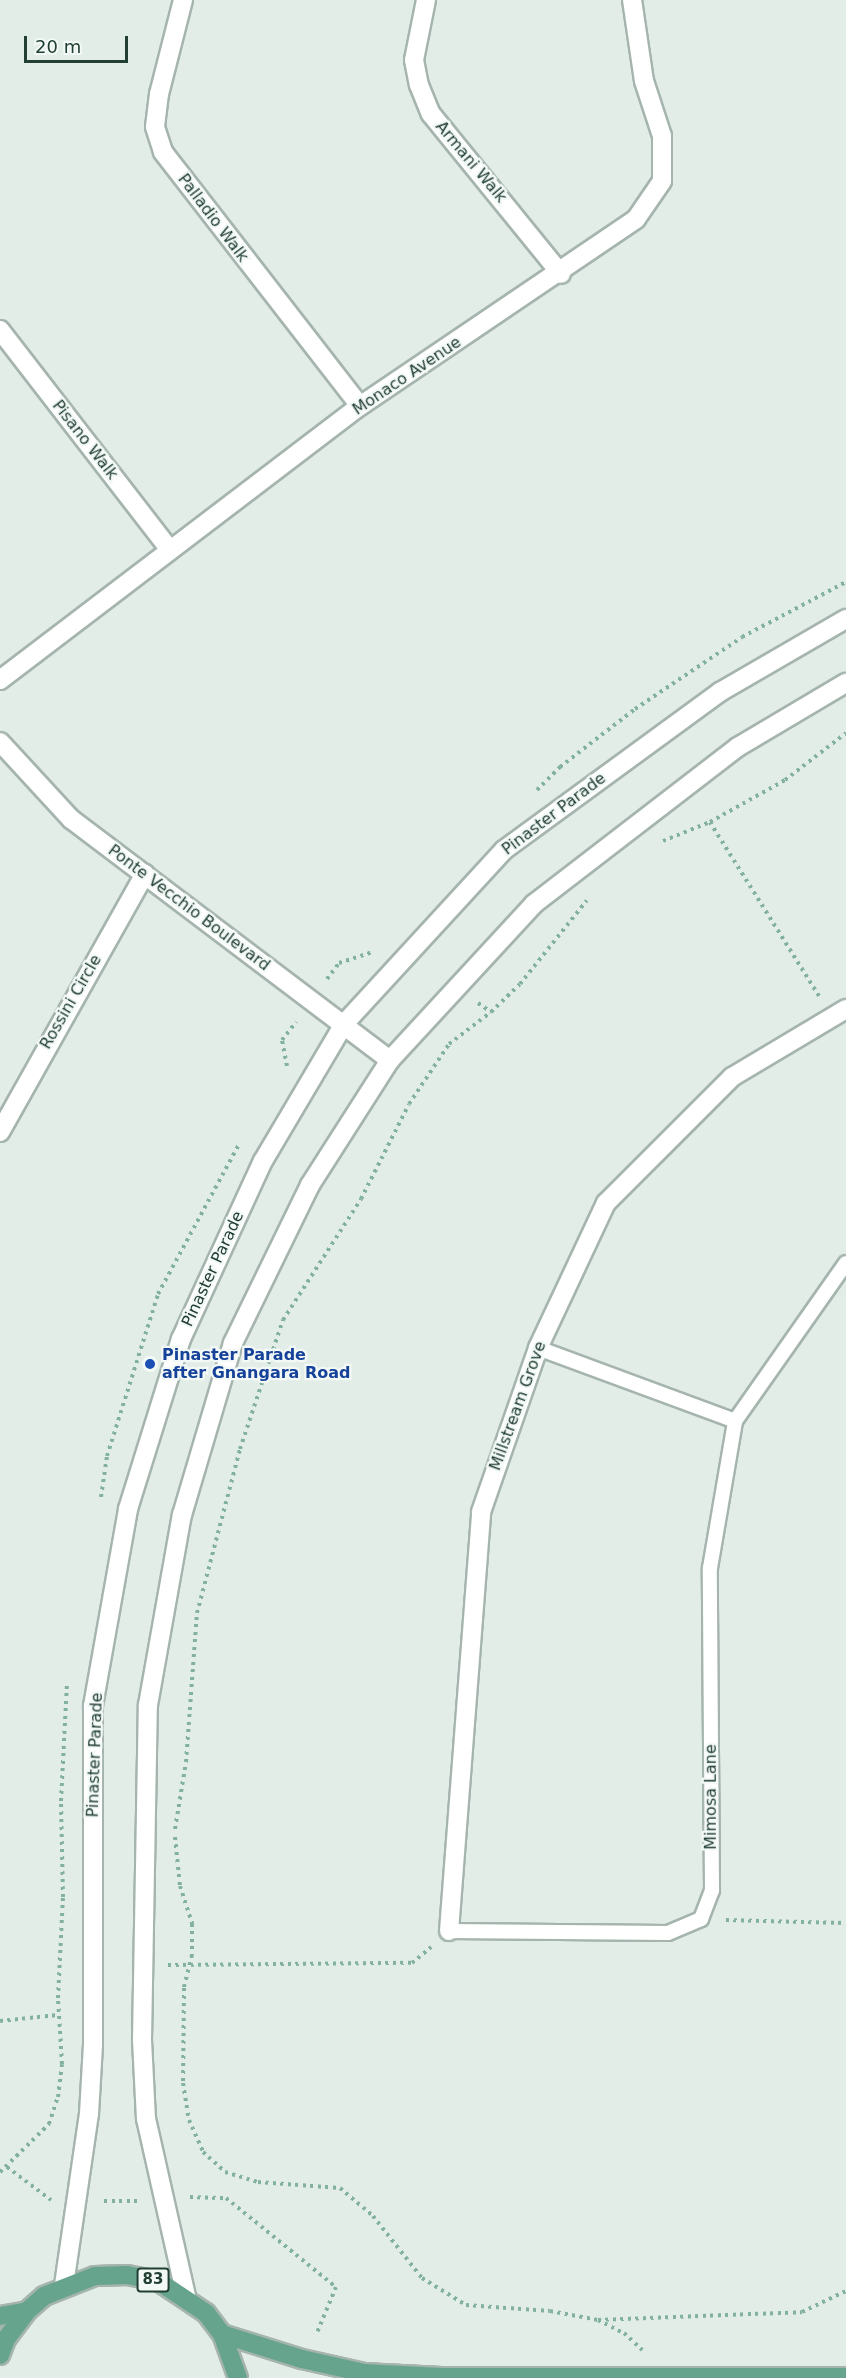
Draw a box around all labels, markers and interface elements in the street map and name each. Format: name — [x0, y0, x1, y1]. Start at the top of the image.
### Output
scale bar — [27, 24, 130, 62]
text: 20 m — [35, 36, 81, 57]
street label: Armani Walk — [431, 117, 511, 207]
street label: Palladio Walk — [174, 170, 252, 266]
street label: Monaco Avenue — [349, 333, 465, 419]
street label: Pisano Walk — [48, 397, 122, 483]
street label: Pinaster Parade — [498, 769, 610, 859]
street label: Ponte Vecchio Boulevard — [104, 841, 274, 975]
street label: Rossini Circle — [36, 951, 106, 1053]
street label: Pinaster Parade — [178, 1208, 248, 1330]
street label: Millstream Grove — [486, 1339, 550, 1473]
place label: Pinaster Parade after Gnangara Road — [162, 1345, 350, 1383]
marker: Pinaster Parade after Gnangara Road — [143, 1357, 157, 1371]
street label: Pinaster Parade — [83, 1692, 107, 1818]
street label: Mimosa Lane — [701, 1744, 721, 1850]
road number: 83 — [136, 2268, 170, 2292]

